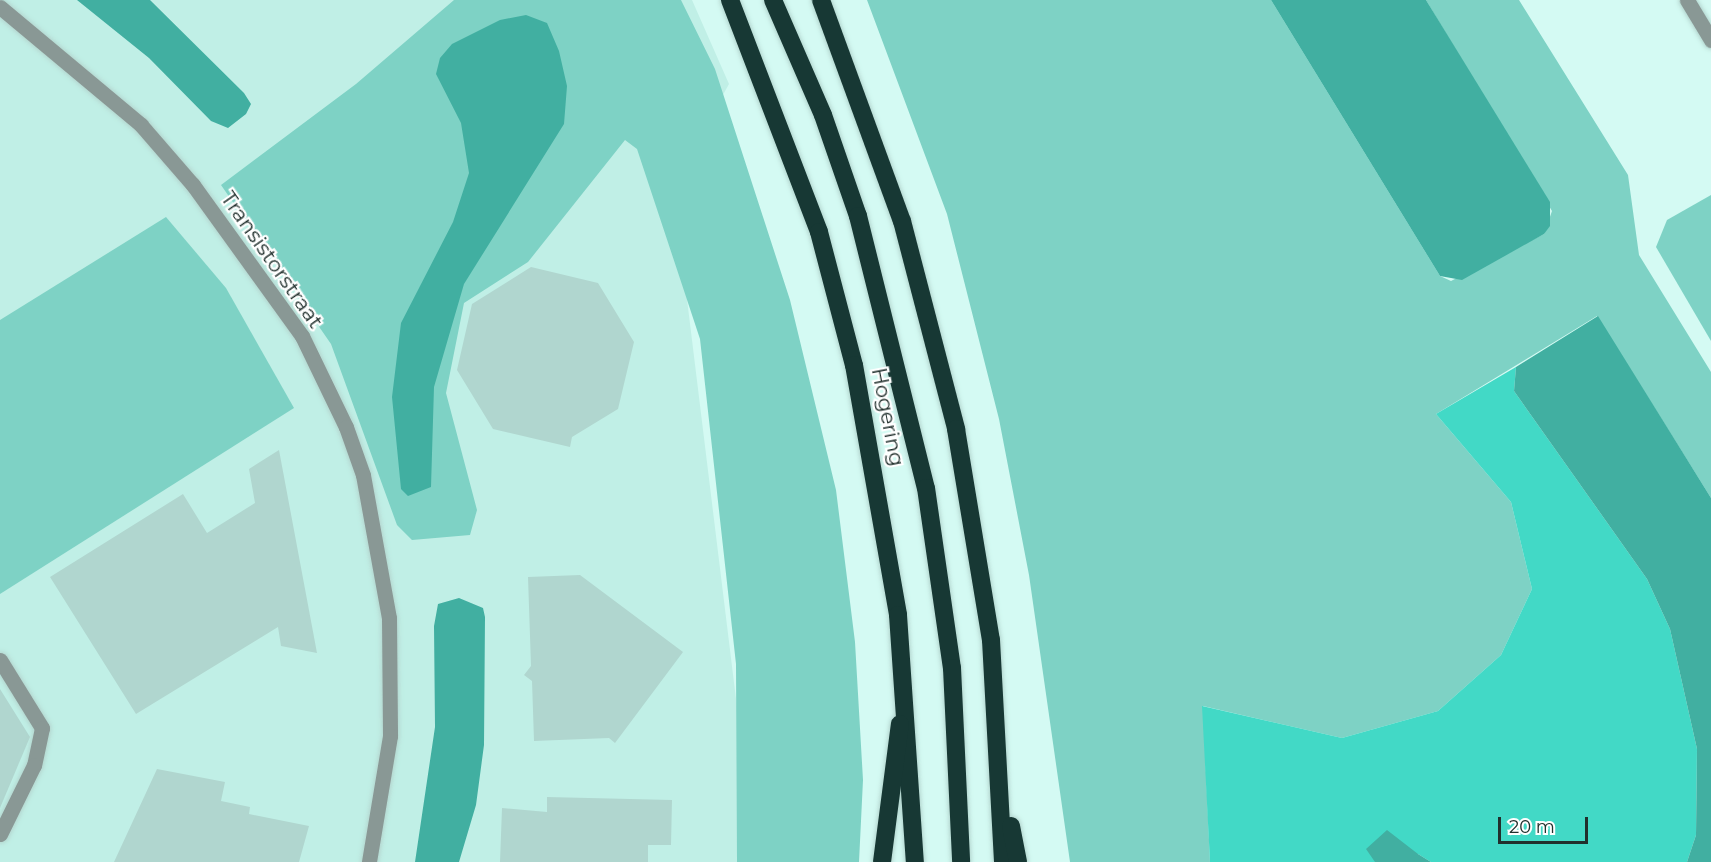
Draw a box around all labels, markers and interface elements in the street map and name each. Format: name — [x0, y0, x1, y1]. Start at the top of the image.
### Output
street label: Transistorstraat — [215, 187, 329, 333]
street label: Hogering — [866, 366, 910, 468]
scale bar — [1501, 805, 1591, 843]
text: 20 m — [1509, 816, 1555, 838]

